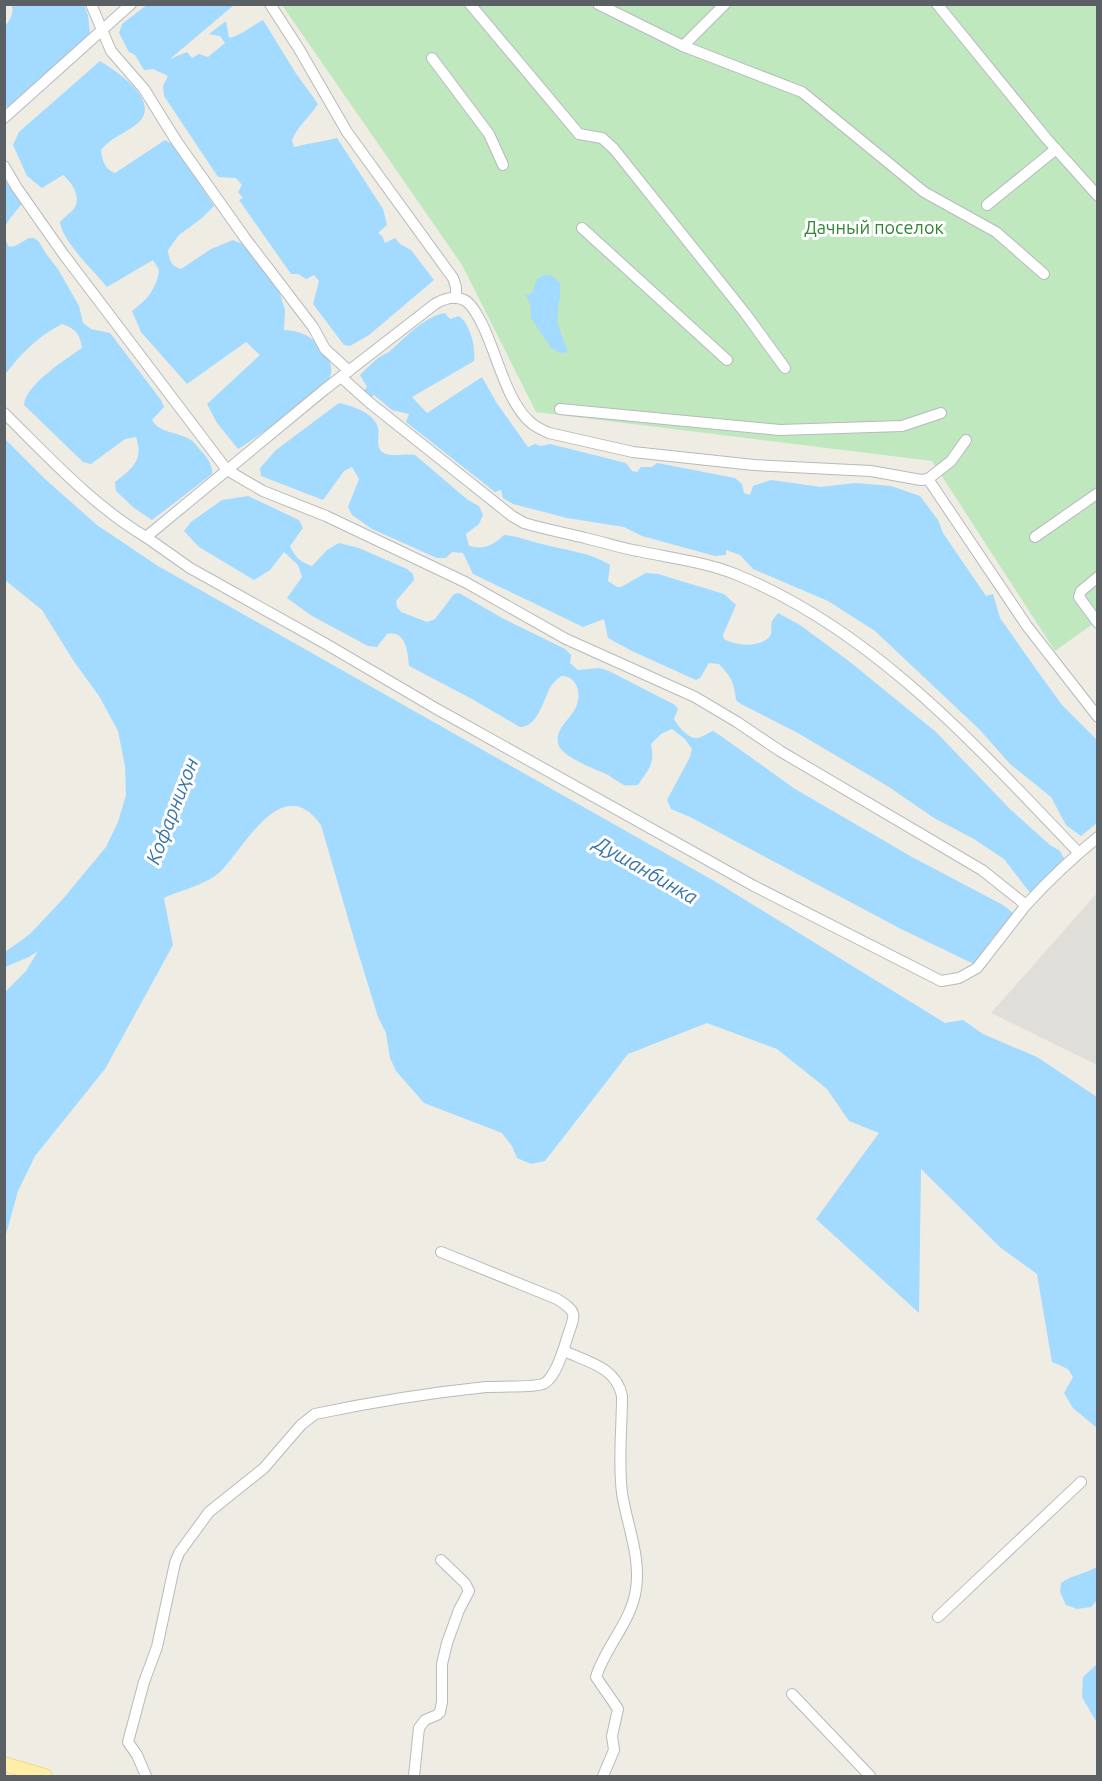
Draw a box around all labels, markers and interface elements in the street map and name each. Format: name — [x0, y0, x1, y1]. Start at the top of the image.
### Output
park label: Дачный поселок — [804, 217, 944, 237]
water label: Кофарниҳон — [141, 754, 202, 867]
water label: Душанбинка — [589, 830, 702, 908]

